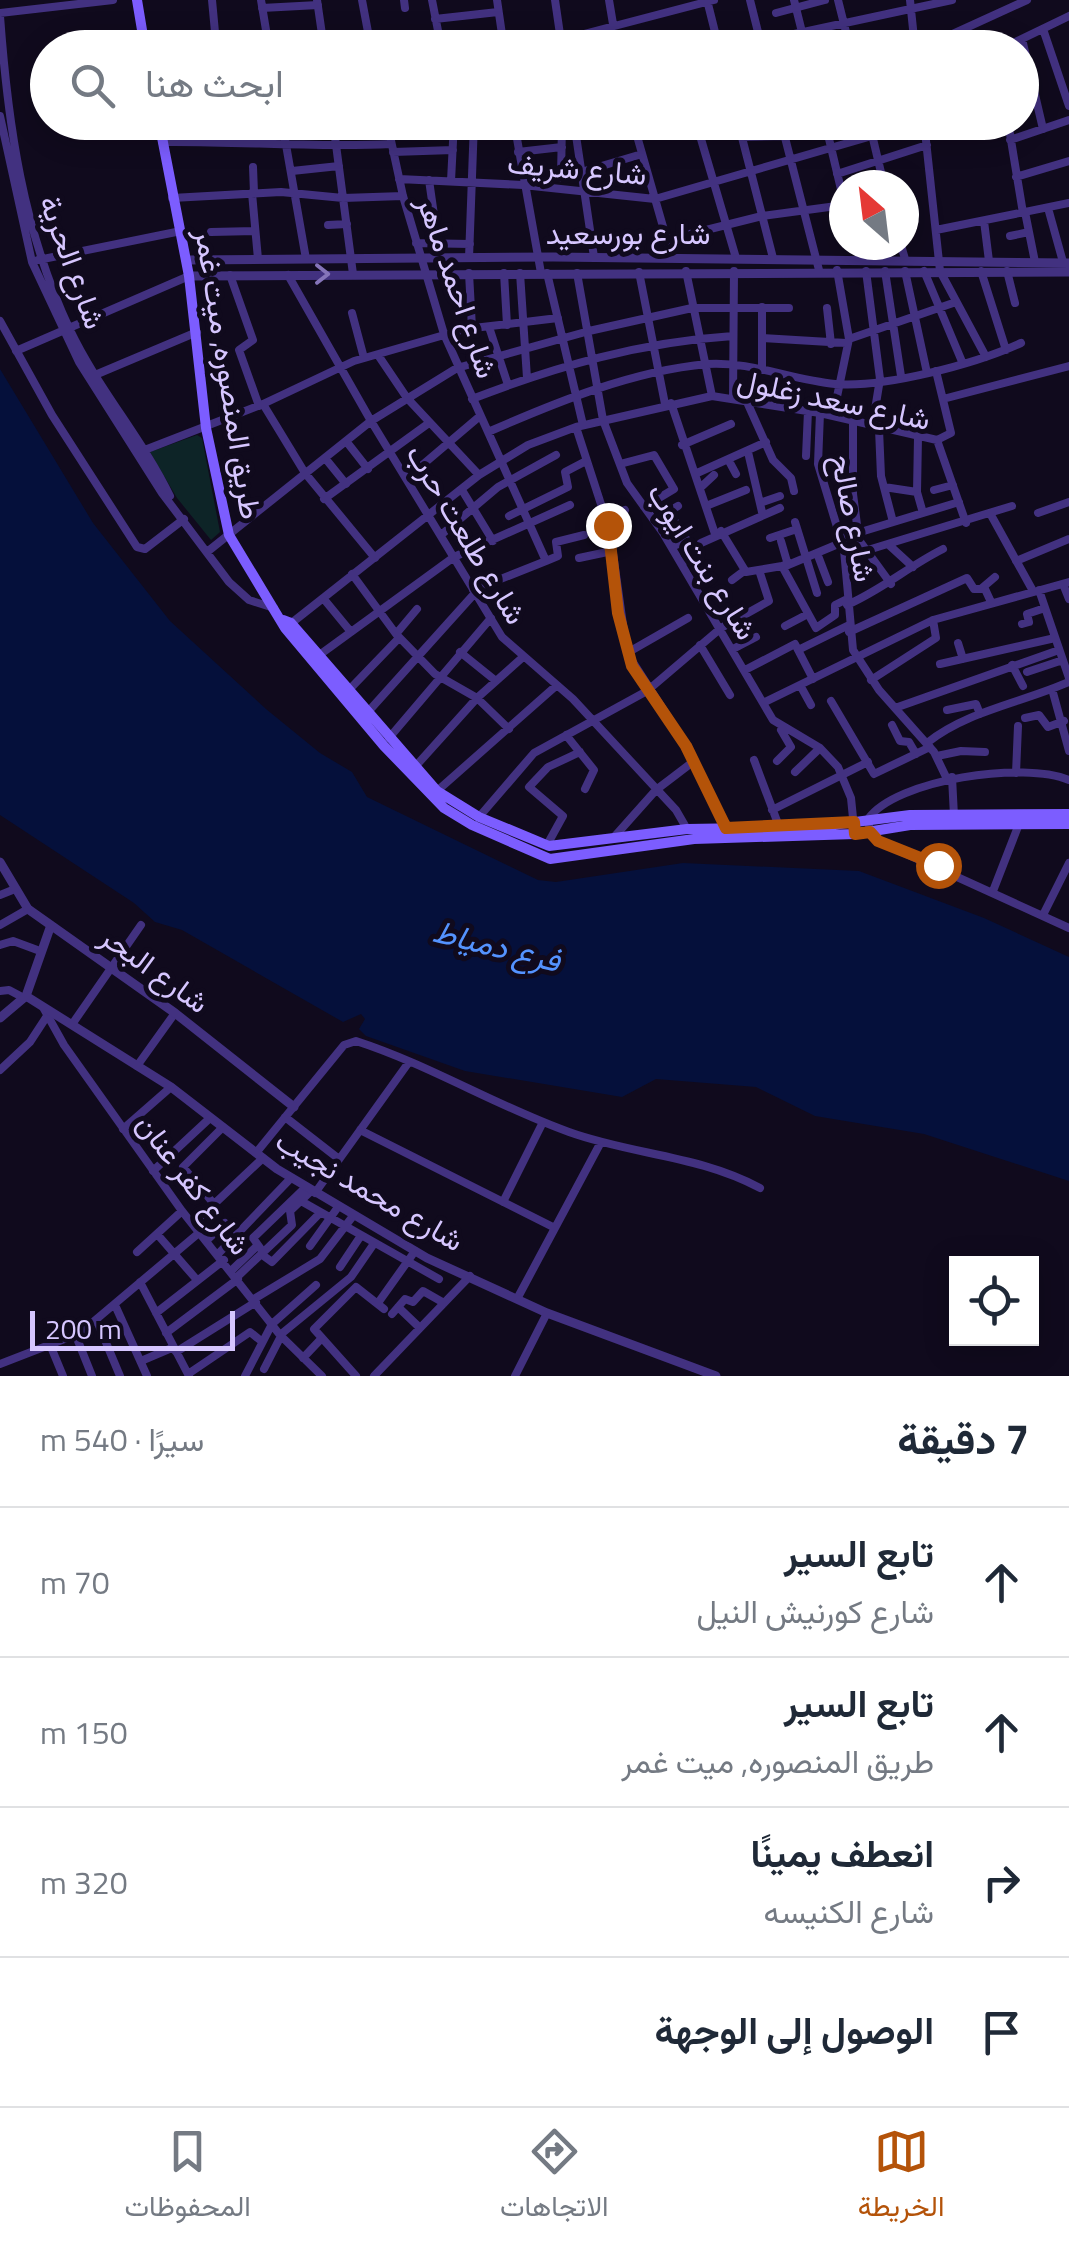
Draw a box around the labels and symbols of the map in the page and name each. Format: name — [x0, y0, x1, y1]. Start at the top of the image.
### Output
street label: شارع شريف — [506, 139, 648, 197]
north arrow — [829, 170, 919, 260]
street label: شارع الحرية — [28, 189, 118, 335]
street label: شارع احمد ماهر — [405, 189, 511, 384]
street label: شارع بورسعيد — [546, 210, 710, 256]
street label: طريق المنصوره, ميت غمر — [183, 225, 275, 522]
one-way arrow — [314, 264, 330, 285]
street label: شارع سعد زغلول — [733, 356, 935, 442]
street label: شارع طلعت حرب — [395, 435, 539, 633]
street label: شارع صالح — [819, 450, 889, 586]
street label: شارع بنت ايوب — [636, 473, 770, 649]
route end — [586, 503, 632, 549]
route start — [916, 843, 962, 889]
water label: فرع دمياط — [428, 906, 567, 984]
street label: شارع البحر — [90, 913, 219, 1024]
street label: شارع كفر عنان — [125, 1103, 263, 1265]
street label: شارع محمد نجيب — [267, 1117, 473, 1263]
scale bar — [30, 1306, 235, 1350]

